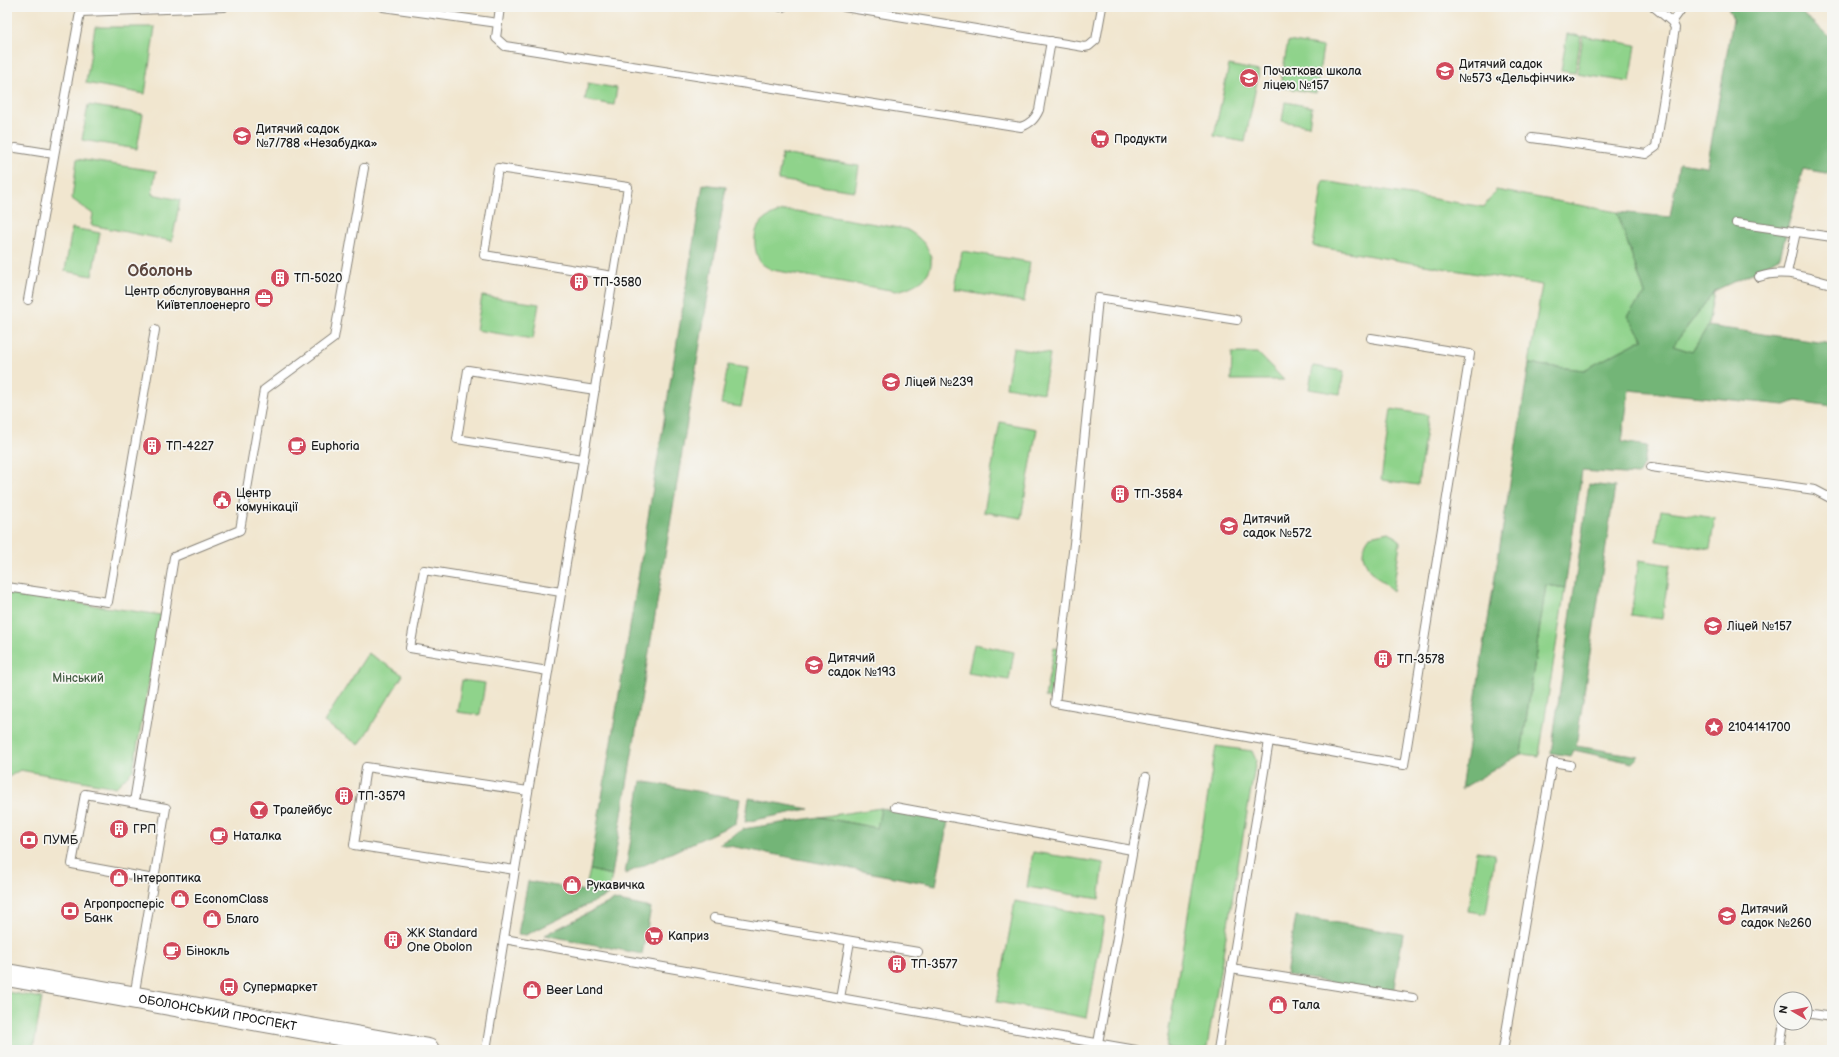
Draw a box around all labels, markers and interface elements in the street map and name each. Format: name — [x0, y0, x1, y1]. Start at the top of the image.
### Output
place label: Дитячий садок №573 «Дельфінчик» — [1459, 57, 1576, 86]
school or university icon: Дитячий садок №573 «Дельфінчик» — [1434, 60, 1456, 82]
place label: Початкова школа ліцею №157 — [1263, 64, 1362, 93]
school or university icon: Початкова школа ліцею №157 — [1238, 67, 1260, 89]
place label: Дитячий садок №7/788 «Незабудка» — [256, 122, 378, 151]
school or university icon: Дитячий садок №7/788 «Незабудка» — [231, 125, 253, 147]
supermarket icon: Продукти — [1089, 128, 1111, 150]
place label: Продукти — [1114, 132, 1167, 147]
district label: Оболонь — [128, 262, 193, 281]
building icon: ТП-5020 — [269, 267, 291, 289]
place label: ТП-5020 — [294, 271, 342, 286]
building icon: ТП-3580 — [568, 271, 590, 293]
place label: ТП-3580 — [593, 275, 642, 290]
place label: Центр обслуговування Київтеплоенерго — [125, 284, 250, 313]
office icon: Центр обслуговування Київтеплоенерго — [253, 287, 275, 309]
school or university icon: Ліцей №239 — [880, 371, 902, 393]
place label: Ліцей №239 — [904, 375, 974, 390]
building icon: ТП-4227 — [141, 435, 163, 457]
cafe icon: Euphoria — [286, 435, 308, 457]
place label: ТП-4227 — [166, 439, 214, 454]
place label: Euphoria — [311, 439, 360, 454]
building icon: ТП-3584 — [1109, 483, 1131, 505]
place label: Центр комунікації — [236, 486, 299, 515]
place label: ТП-3584 — [1134, 487, 1184, 502]
public building icon: Центр комунікації — [211, 489, 233, 511]
place label: Дитячий садок №572 — [1243, 512, 1312, 541]
school or university icon: Дитячий садок №572 — [1218, 515, 1240, 537]
school or university icon: Ліцей №157 — [1702, 615, 1724, 637]
place label: Ліцей №157 — [1726, 619, 1792, 634]
building icon: ТП-3578 — [1372, 648, 1394, 670]
place label: Дитячий садок №193 — [828, 651, 896, 680]
place label: ТП-3578 — [1397, 652, 1445, 667]
school or university icon: Дитячий садок №193 — [803, 654, 825, 676]
park label: Мінський — [52, 671, 104, 686]
place icon: 2104141700 — [1703, 716, 1725, 738]
place label: 2104141700 — [1728, 720, 1791, 735]
building icon: ТП-3579 — [333, 785, 355, 807]
place label: ТП-3579 — [358, 789, 406, 804]
bar icon: Тралейбус — [248, 799, 270, 821]
place label: Тралейбус — [273, 803, 332, 818]
building icon: ГРП — [108, 818, 130, 840]
place label: ГРП — [133, 822, 156, 837]
cafe icon: Наталка — [208, 825, 230, 847]
bank icon: ПУМБ — [18, 829, 40, 851]
place label: Наталка — [233, 829, 282, 844]
place label: ПУМБ — [43, 833, 79, 848]
shop icon: Інтероптика — [108, 867, 130, 889]
place label: Інтероптика — [133, 871, 201, 886]
shop icon: Рукавичка — [561, 874, 583, 896]
place label: Рукавичка — [586, 878, 645, 893]
shop icon: EconomClass — [169, 888, 191, 910]
place label: EconomClass — [194, 892, 268, 907]
place label: Агропросперіс Банк — [83, 897, 164, 926]
bank icon: Агропросперіс Банк — [59, 900, 81, 922]
place label: Дитячий садок №260 — [1741, 902, 1812, 931]
school or university icon: Дитячий садок №260 — [1716, 905, 1738, 927]
shop icon: Благо — [201, 908, 223, 930]
place label: Благо — [226, 912, 259, 927]
supermarket icon: Каприз — [643, 925, 665, 947]
place label: ЖК Standard One Obolon — [407, 926, 477, 955]
building icon: ЖК Standard One Obolon — [382, 929, 404, 951]
place label: Каприз — [668, 929, 709, 944]
cafe icon: Бінокль — [161, 940, 183, 962]
place label: Бінокль — [186, 944, 230, 959]
building icon: ТП-3577 — [886, 953, 908, 975]
place label: ТП-3577 — [911, 957, 958, 972]
bus stop icon: Супермаркет — [218, 976, 240, 998]
shop icon: Beer Land — [521, 979, 543, 1001]
place label: Супермаркет — [243, 980, 318, 995]
place label: Beer Land — [546, 983, 603, 998]
street label: ОБОЛОНСЬКИЙ ПРОСПЕКТ — [137, 991, 298, 1034]
north arrow — [1773, 991, 1813, 1031]
shop icon: Тала — [1267, 994, 1289, 1016]
place label: Тала — [1292, 998, 1320, 1013]
text: N — [1777, 1004, 1791, 1015]

